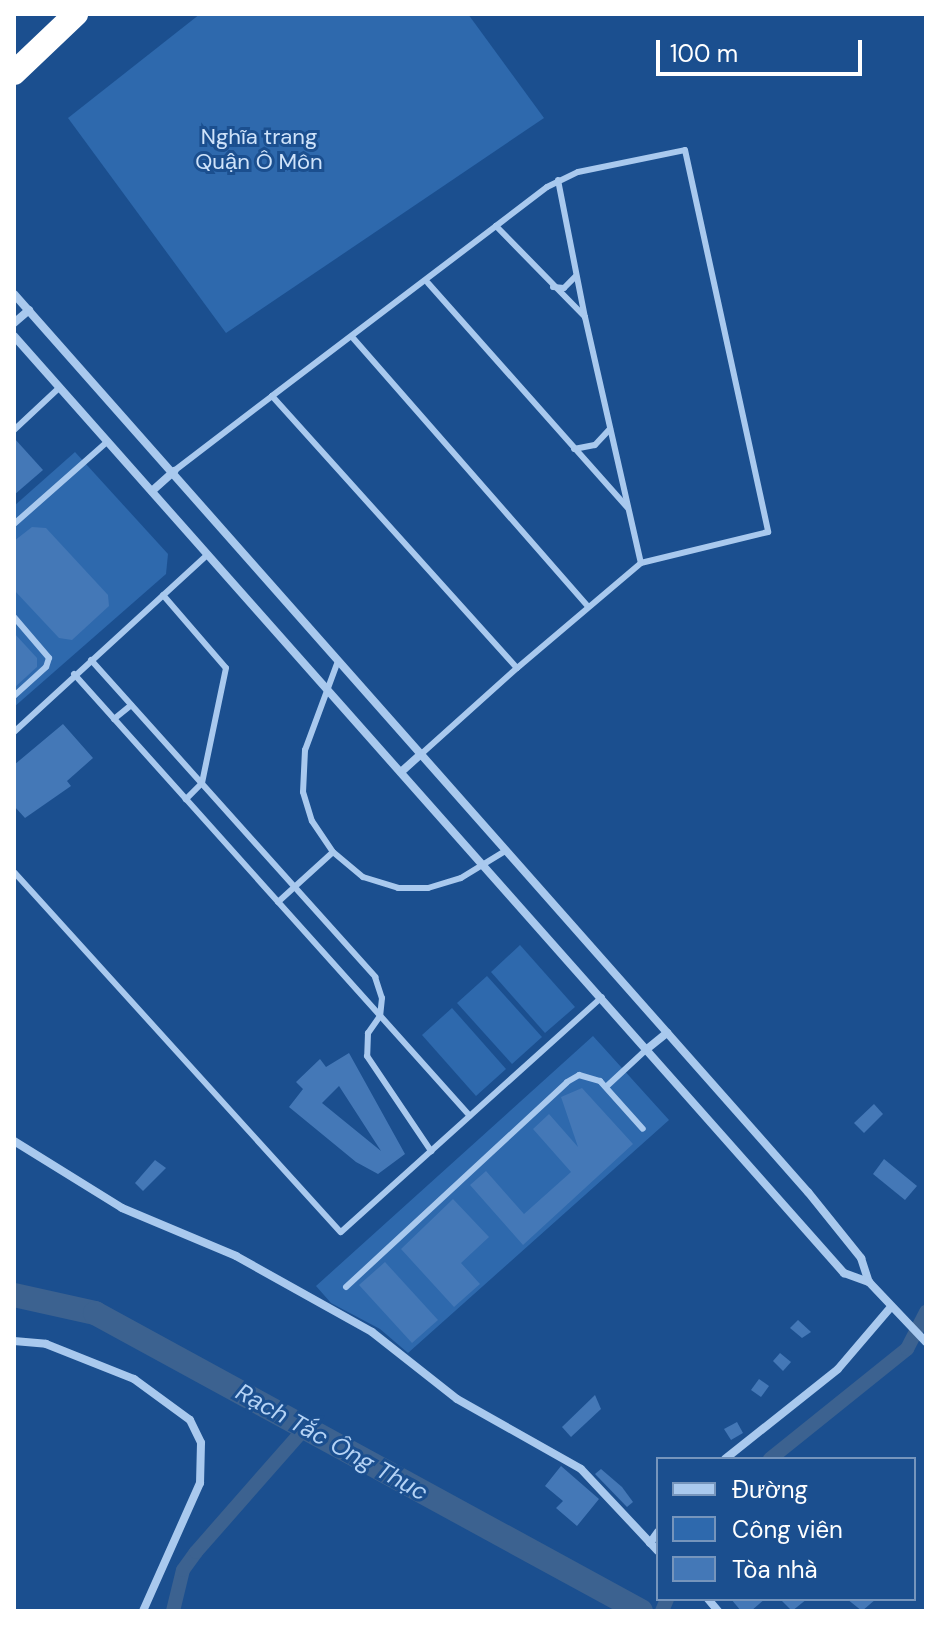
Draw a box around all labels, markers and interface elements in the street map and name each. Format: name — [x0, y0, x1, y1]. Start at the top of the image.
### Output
scale bar — [660, 24, 866, 74]
text: 100 m — [670, 38, 738, 69]
park label: Nghĩa trang Quận Ô Môn — [195, 123, 323, 174]
water label: Rạch Tắc Ông Thục — [231, 1377, 433, 1507]
legend — [656, 1457, 916, 1601]
text: Đường — [732, 1474, 808, 1505]
text: Công viên — [732, 1514, 843, 1545]
text: Tòa nhà — [732, 1554, 818, 1585]

